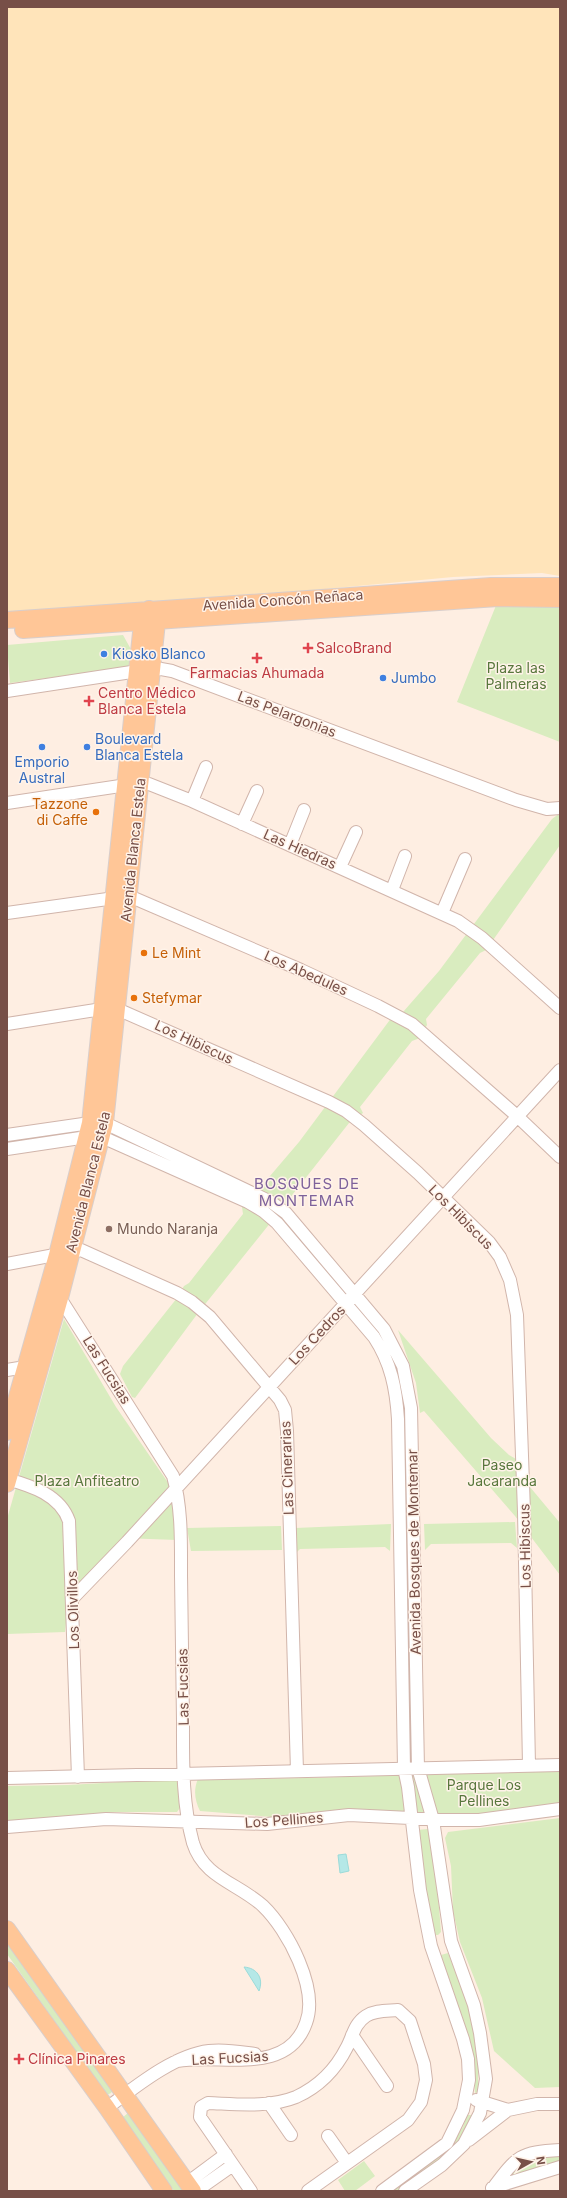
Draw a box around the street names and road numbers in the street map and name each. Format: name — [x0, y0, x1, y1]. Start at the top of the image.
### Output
street label: Avenida Concón Reñaca — [202, 585, 364, 614]
street label: Las Pelargonias — [235, 687, 339, 740]
street label: Avenida Blanca Estela — [116, 777, 149, 923]
street label: Las Hiedras — [261, 825, 339, 872]
street label: Los Abedules — [262, 947, 351, 999]
street label: Los Hibiscus — [152, 1016, 236, 1067]
street label: Avenida Blanca Estela — [62, 1110, 113, 1254]
street label: Los Hibiscus — [425, 1181, 497, 1253]
street label: Los Cedros — [285, 1301, 349, 1368]
street label: Las Fucsias — [80, 1332, 135, 1407]
street label: Las Cinerarias — [276, 1421, 297, 1515]
street label: Avenida Bosques de Montemar — [403, 1449, 424, 1655]
street label: Los Hibiscus — [515, 1504, 534, 1588]
street label: Los Olivillos — [63, 1570, 82, 1650]
street label: Las Fucsias — [173, 1648, 192, 1726]
street label: Los Pellines — [244, 1808, 324, 1831]
street label: Las Fucsias — [191, 2047, 269, 2068]

